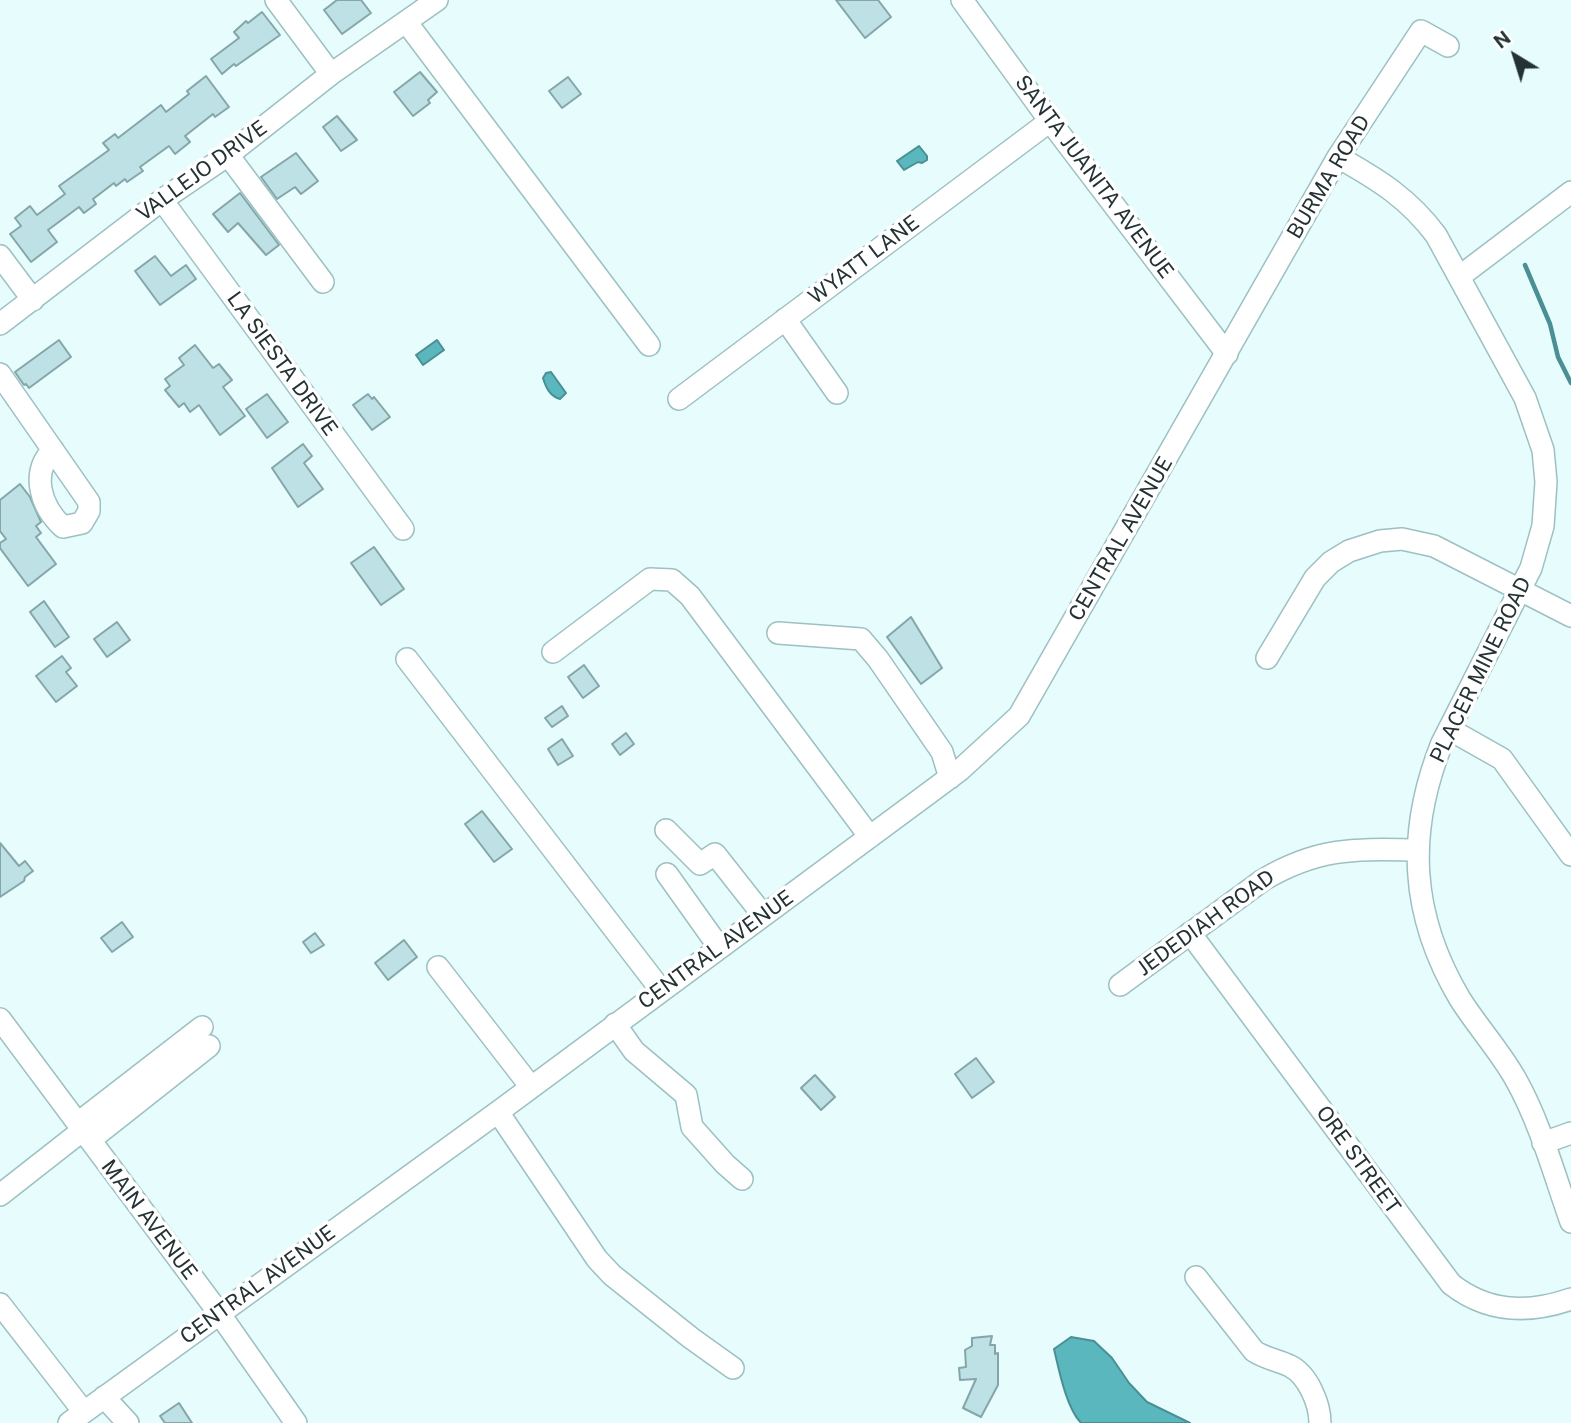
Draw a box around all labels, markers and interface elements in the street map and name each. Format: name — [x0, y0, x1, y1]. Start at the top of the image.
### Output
north arrow — [1480, 21, 1550, 91]
text: N — [1489, 26, 1515, 53]
street label: SANTA JUANITA AVENUE — [1009, 70, 1179, 284]
street label: BURMA ROAD — [1282, 111, 1376, 243]
street label: VALLEJO DRIVE — [132, 115, 272, 227]
street label: WYATT LANE — [804, 210, 924, 310]
street label: LA SIESTA DRIVE — [221, 287, 343, 441]
street label: CENTRAL AVENUE — [1064, 452, 1178, 626]
street label: PLACER MINE ROAD — [1425, 573, 1537, 767]
street label: JEDEDIAH ROAD — [1132, 865, 1280, 981]
street label: CENTRAL AVENUE — [634, 885, 798, 1015]
street label: ORE STREET — [1310, 1101, 1406, 1219]
street label: MAIN AVENUE — [96, 1155, 202, 1285]
street label: CENTRAL AVENUE — [176, 1220, 340, 1350]

